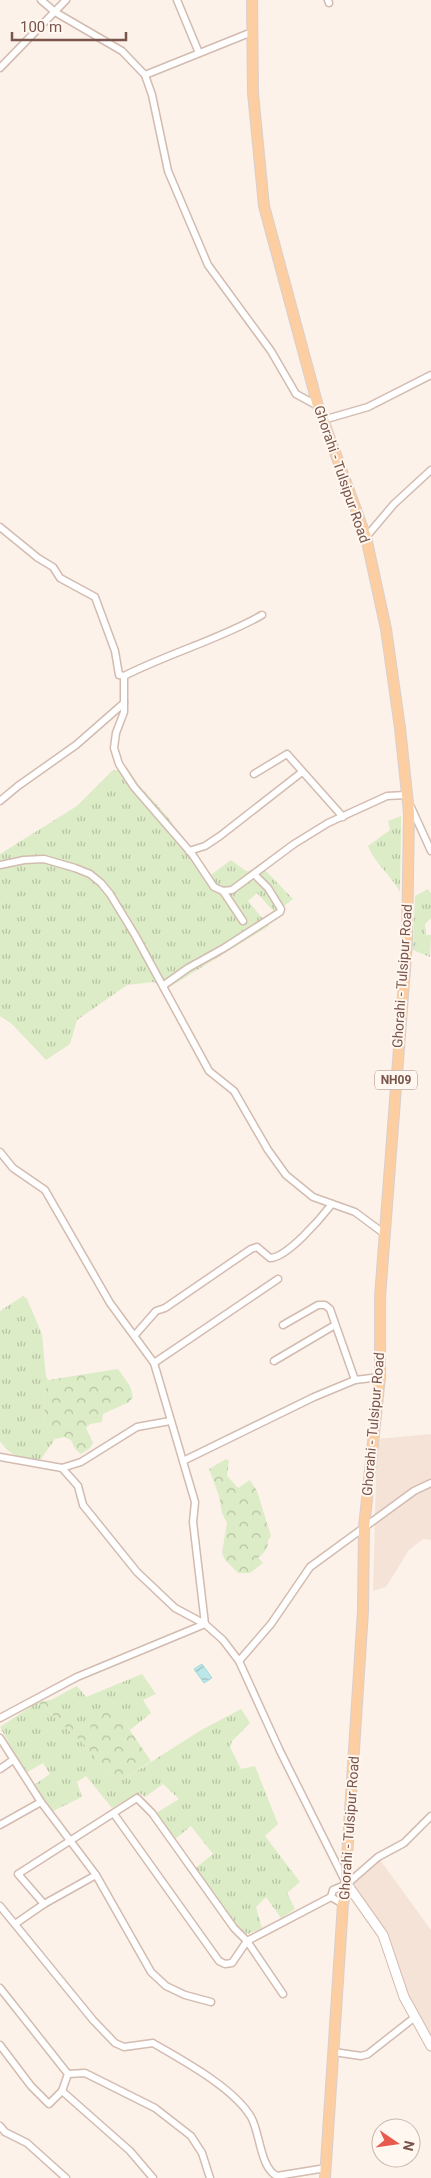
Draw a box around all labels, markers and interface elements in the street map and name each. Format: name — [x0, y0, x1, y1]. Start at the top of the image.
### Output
scale bar — [12, 10, 126, 42]
text: 100 m — [20, 18, 62, 36]
street label: Ghorahi - Tulsipur Road — [311, 403, 373, 545]
street label: Ghorahi - Tulsipur Road — [389, 903, 415, 1049]
road number: NH09 — [375, 1070, 417, 1090]
street label: Ghorahi - Tulsipur Road — [359, 1351, 387, 1497]
street label: Ghorahi - Tulsipur Road — [336, 1755, 362, 1901]
north arrow — [371, 2118, 421, 2168]
text: N — [400, 2139, 418, 2153]

